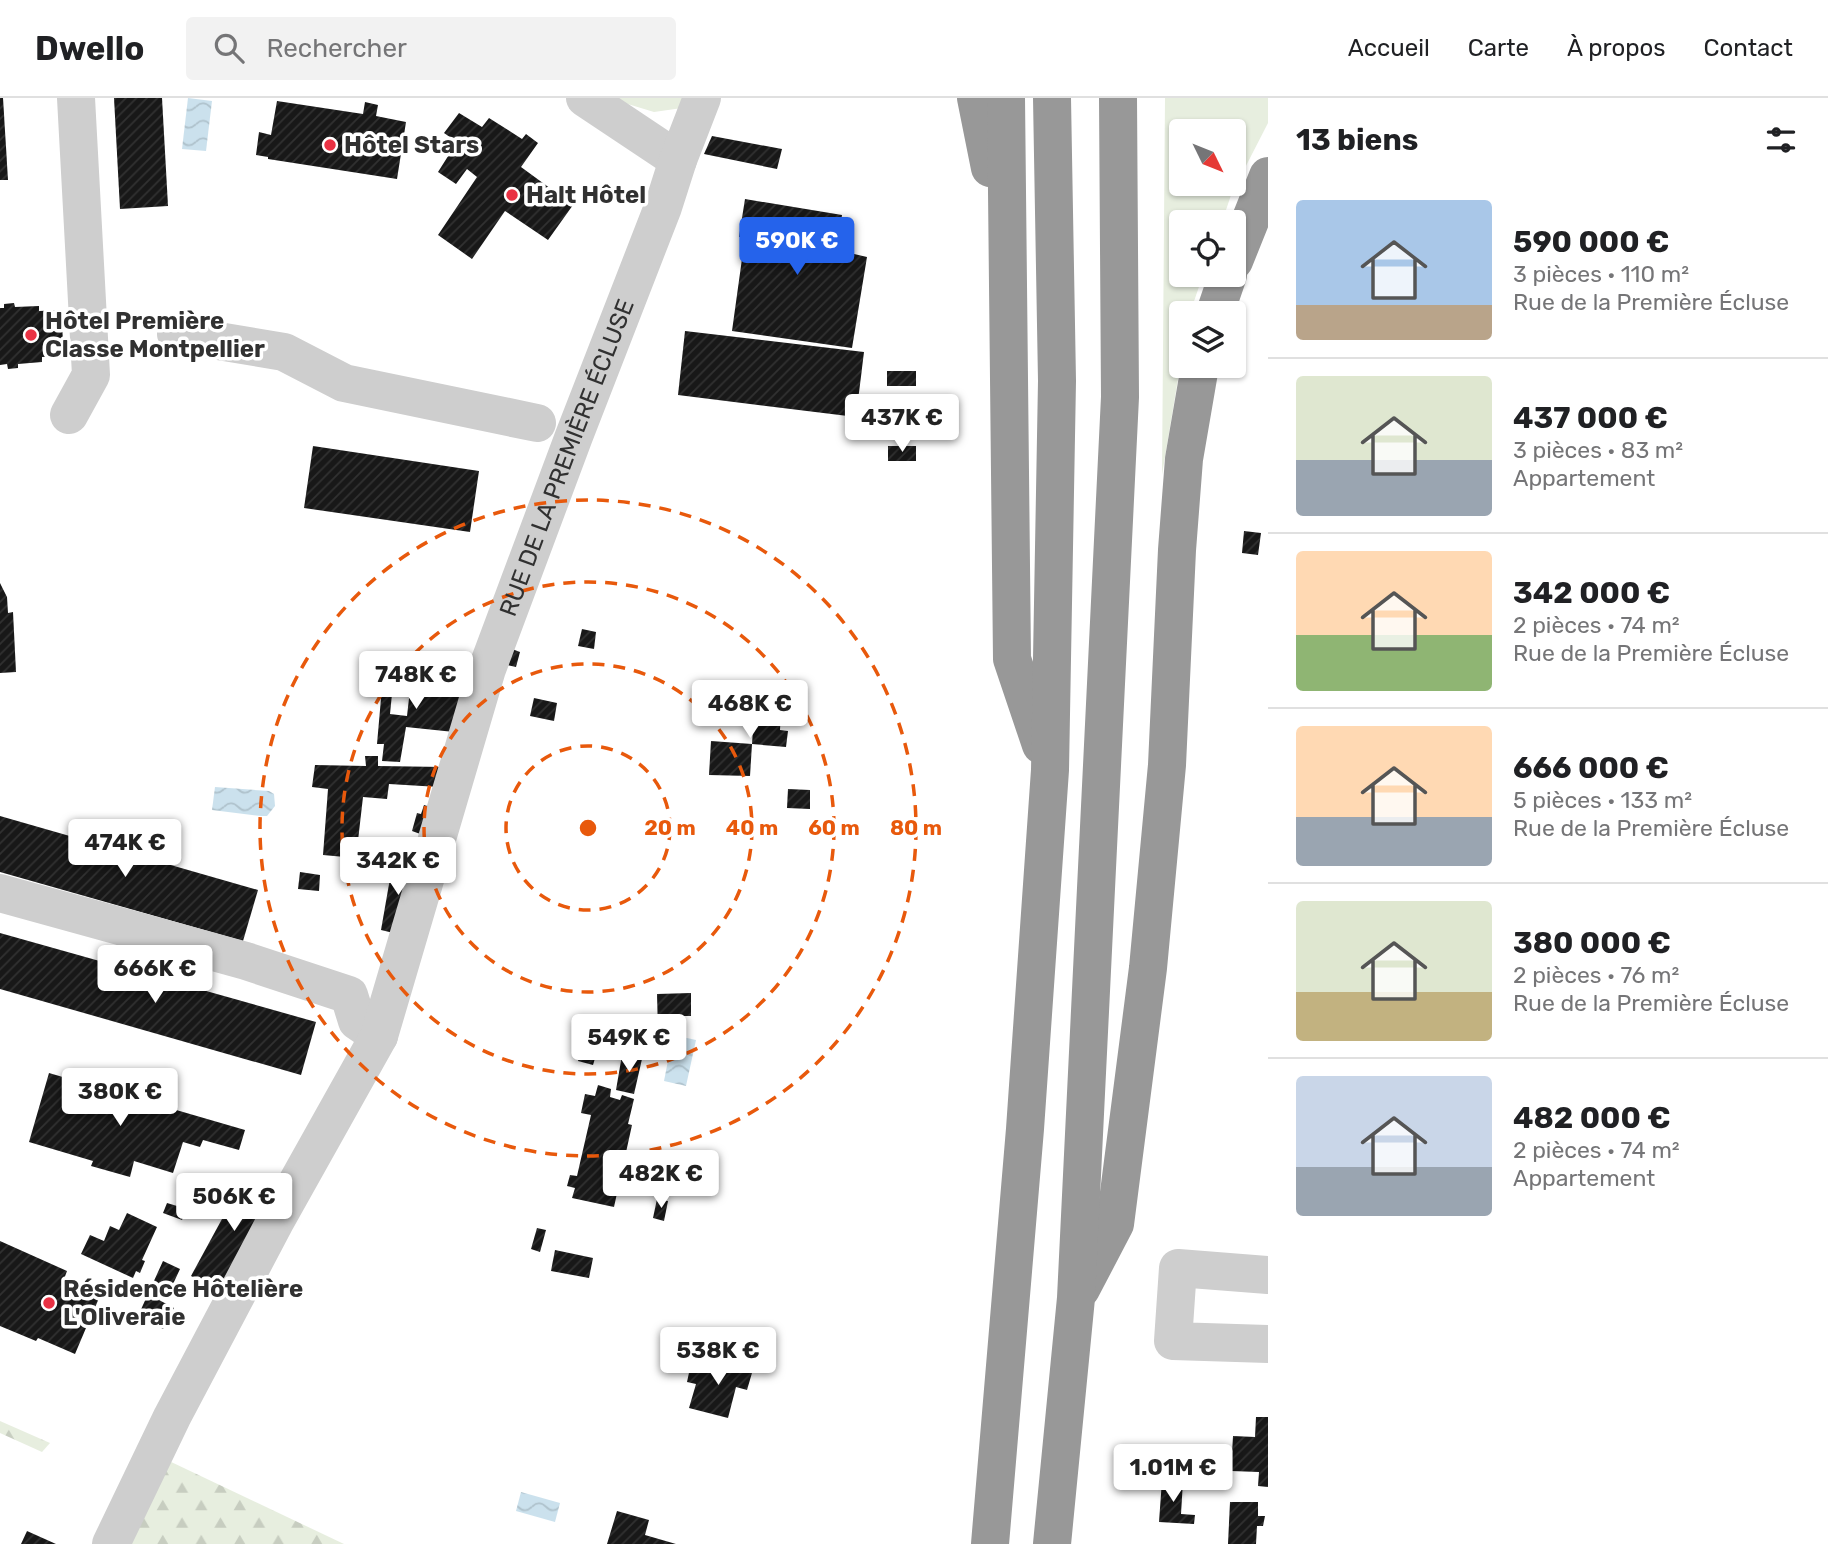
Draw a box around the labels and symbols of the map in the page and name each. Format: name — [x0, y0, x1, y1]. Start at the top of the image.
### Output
north arrow — [1169, 119, 1246, 196]
place label: Hôtel Stars — [344, 131, 479, 159]
marker: Hôtel Stars — [322, 137, 338, 153]
place label: Halt Hôtel — [526, 181, 646, 209]
marker: Halt Hôtel — [504, 187, 520, 203]
pin: 590K € — [740, 218, 854, 277]
street label: RUE DE LA PREMIÈRE ÉCLUSE — [494, 295, 640, 620]
place label: Hôtel Première Classe Montpellier — [45, 307, 265, 363]
marker: Hôtel Première Classe Montpellier — [23, 327, 39, 343]
pin: 437K € — [845, 394, 959, 454]
pin: 748K € — [359, 652, 473, 711]
pin: 468K € — [693, 680, 807, 740]
text: 20 m — [644, 815, 696, 840]
text: 40 m — [726, 815, 778, 840]
text: 60 m — [808, 815, 860, 840]
text: 80 m — [890, 815, 942, 840]
centre of rings — [576, 816, 600, 840]
pin: 474K € — [68, 820, 182, 879]
pin: 342K € — [341, 838, 455, 897]
pin: 666K € — [98, 946, 212, 1005]
pin: 549K € — [572, 1014, 686, 1074]
pin: 380K € — [63, 1068, 177, 1128]
pin: 482K € — [604, 1150, 718, 1210]
pin: 506K € — [177, 1174, 291, 1233]
place label: Résidence Hôtelière L'Oliveraie — [63, 1275, 303, 1331]
marker: Résidence Hôtelière L'Oliveraie — [41, 1295, 57, 1311]
pin: 538K € — [661, 1328, 775, 1387]
pin: 1.01M € — [1108, 1444, 1238, 1504]

